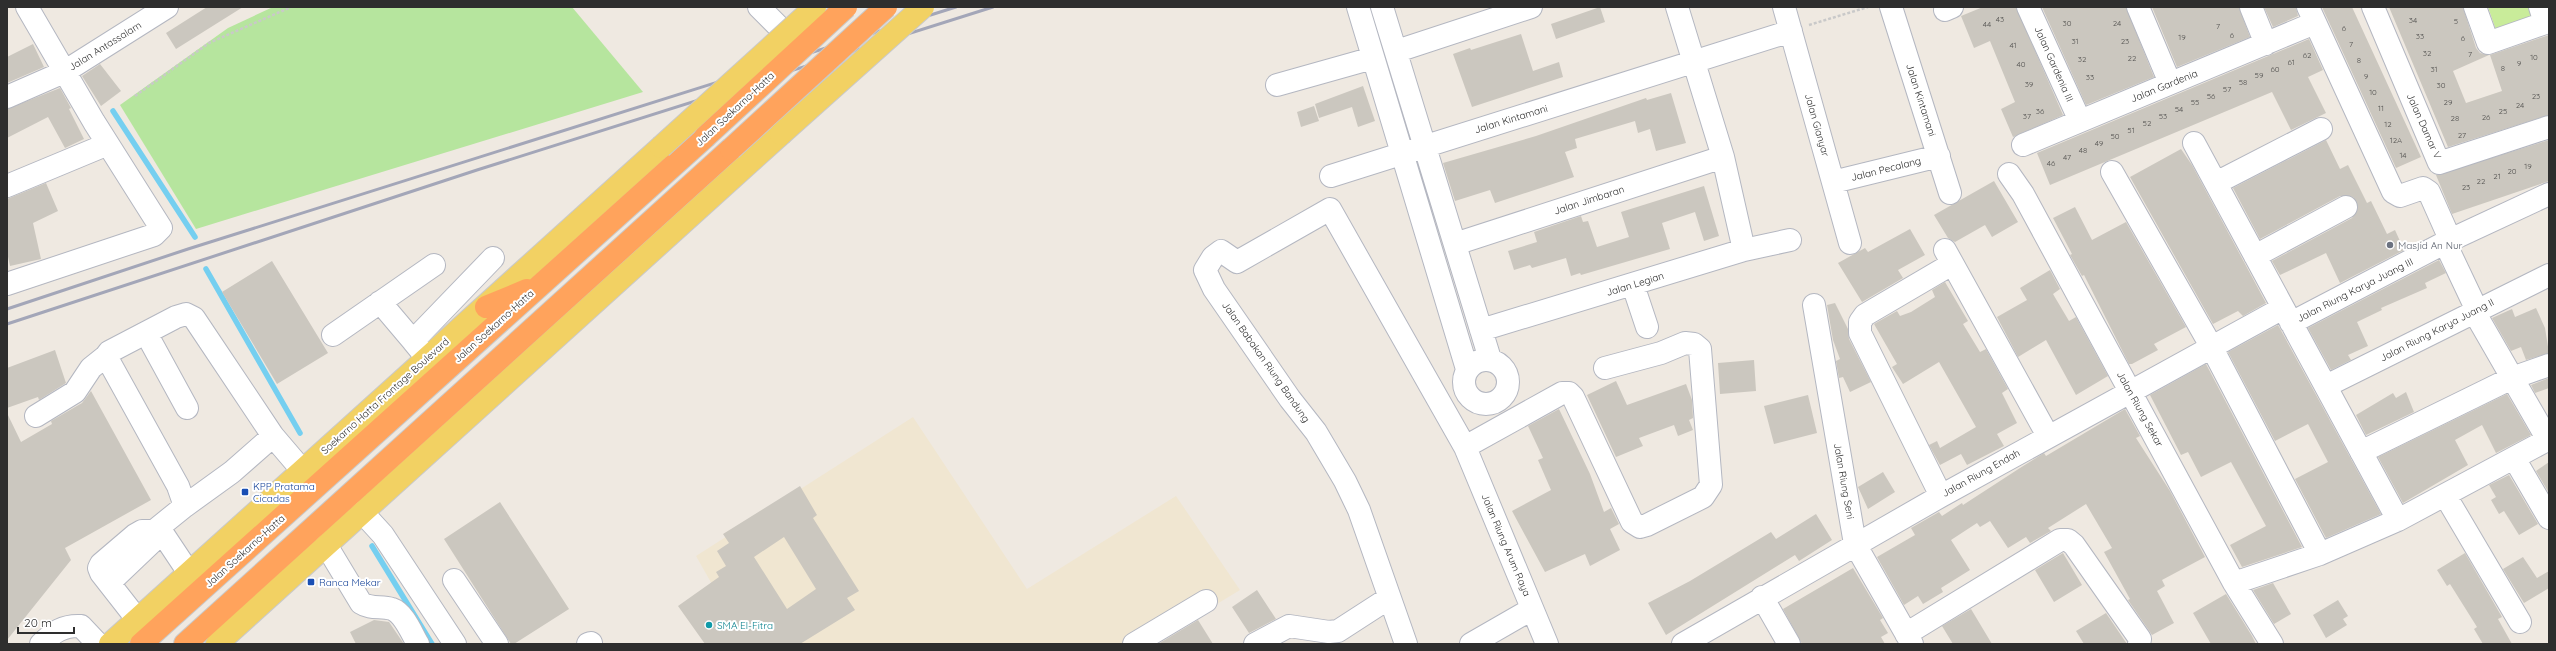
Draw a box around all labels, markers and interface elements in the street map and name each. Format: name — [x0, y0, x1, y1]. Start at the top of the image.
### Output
house number: 43 — [1996, 14, 2004, 24]
house number: 34 — [2409, 15, 2417, 25]
house number: 5 — [2454, 16, 2458, 26]
street label: Jalan Antassalam — [66, 18, 144, 74]
house number: 30 — [2063, 18, 2072, 28]
house number: 24 — [2113, 18, 2121, 28]
house number: 44 — [1983, 19, 1991, 29]
house number: 7 — [2216, 21, 2220, 31]
house number: 6 — [2342, 23, 2347, 33]
street label: Jalan Gardenia III — [2032, 24, 2076, 104]
house number: 6 — [2230, 30, 2235, 40]
house number: 33 — [2416, 31, 2424, 41]
house number: 19 — [2178, 32, 2186, 42]
house number: 6 — [2461, 33, 2466, 43]
house number: 31 — [2071, 36, 2079, 46]
house number: 23 — [2121, 36, 2129, 46]
house number: 7 — [2349, 39, 2353, 49]
house number: 41 — [2009, 40, 2017, 50]
house number: 32 — [2423, 48, 2432, 58]
house number: 7 — [2468, 49, 2472, 59]
house number: 62 — [2303, 50, 2312, 60]
house number: 10 — [2530, 52, 2538, 62]
house number: 22 — [2128, 53, 2137, 63]
house number: 32 — [2078, 54, 2087, 64]
house number: 8 — [2357, 55, 2361, 65]
house number: 61 — [2287, 57, 2295, 67]
house number: 9 — [2517, 58, 2522, 68]
house number: 40 — [2017, 59, 2026, 69]
street label: Jalan Kintamani — [1903, 62, 1939, 138]
house number: 8 — [2501, 63, 2505, 73]
house number: 60 — [2270, 64, 2280, 74]
house number: 31 — [2430, 64, 2438, 74]
street label: Jalan Gardenia — [2129, 67, 2199, 105]
street label: Jalan Soekarno-Hatta — [693, 69, 777, 149]
house number: 59 — [2255, 70, 2264, 80]
house number: 9 — [2364, 71, 2369, 81]
house number: 33 — [2086, 72, 2094, 82]
house number: 58 — [2239, 77, 2247, 87]
house number: 39 — [2025, 79, 2034, 89]
house number: 30 — [2437, 80, 2446, 90]
house number: 57 — [2223, 84, 2231, 94]
house number: 10 — [2369, 87, 2377, 97]
house number: 56 — [2207, 91, 2216, 101]
street label: Jalan Damar V — [2404, 91, 2444, 161]
house number: 23 — [2532, 91, 2540, 101]
street label: Jalan Gianyar — [1802, 92, 1832, 158]
house number: 55 — [2191, 97, 2199, 107]
house number: 29 — [2444, 97, 2453, 107]
house number: 24 — [2516, 100, 2524, 110]
street label: Jalan Kintamani — [1473, 102, 1549, 136]
house number: 11 — [2378, 103, 2384, 113]
house number: 54 — [2175, 104, 2183, 114]
house number: 36 — [2036, 106, 2045, 116]
house number: 25 — [2499, 106, 2507, 116]
house number: 37 — [2023, 111, 2031, 121]
house number: 53 — [2159, 111, 2167, 121]
house number: 26 — [2482, 112, 2491, 122]
house number: 28 — [2451, 113, 2459, 123]
house number: 52 — [2143, 118, 2152, 128]
house number: 12 — [2384, 119, 2392, 129]
house number: 51 — [2127, 125, 2135, 135]
house number: 27 — [2458, 130, 2466, 140]
house number: 50 — [2110, 131, 2120, 141]
house number: 12A — [2390, 135, 2402, 145]
house number: 49 — [2095, 138, 2104, 148]
house number: 48 — [2079, 145, 2087, 155]
house number: 14 — [2399, 150, 2407, 160]
house number: 47 — [2063, 152, 2071, 162]
street label: Jalan Pecalang — [1850, 154, 1922, 184]
house number: 46 — [2047, 158, 2056, 168]
house number: 19 — [2524, 161, 2532, 171]
house number: 20 — [2507, 166, 2517, 176]
house number: 21 — [2493, 171, 2501, 181]
house number: 22 — [2477, 176, 2486, 186]
street label: Jalan Jimbaran — [1552, 182, 1626, 218]
house number: 23 — [2462, 182, 2470, 192]
place label: Masjid An Nur — [2398, 239, 2463, 252]
marker: Masjid An Nur — [2385, 240, 2395, 250]
street label: Jalan Riung Karya Juang III — [2295, 255, 2415, 325]
street label: Jalan Legian — [1605, 269, 1665, 299]
street label: Jalan Soekarno-Hatta — [451, 287, 537, 365]
street label: Jalan Riung Karya Juang II — [2378, 296, 2496, 364]
street label: Jalan Babakan Riung Bandung — [1219, 299, 1313, 425]
street label: Soekarno Hatta Frontage Boulevard — [318, 335, 452, 457]
street label: Jalan Riung Sekar — [2114, 369, 2166, 449]
street label: Jalan Riung Seni — [1831, 442, 1857, 520]
street label: Jalan Riung Endah — [1940, 446, 2022, 500]
place label: KPP Pratama Cicadas — [253, 480, 315, 505]
marker: KPP Pratama Cicadas — [240, 487, 250, 497]
street label: Jalan Riung Arum Raya — [1478, 492, 1534, 598]
street label: Jalan Soekarno-Hatta — [202, 512, 288, 590]
place label: Ranca Mekar — [319, 576, 381, 589]
marker: Ranca Mekar — [306, 577, 316, 587]
scale bar — [18, 609, 74, 635]
text: 20 m — [24, 615, 52, 630]
place label: SMA El-Fitra — [717, 619, 773, 632]
marker: SMA El-Fitra — [704, 620, 714, 630]

